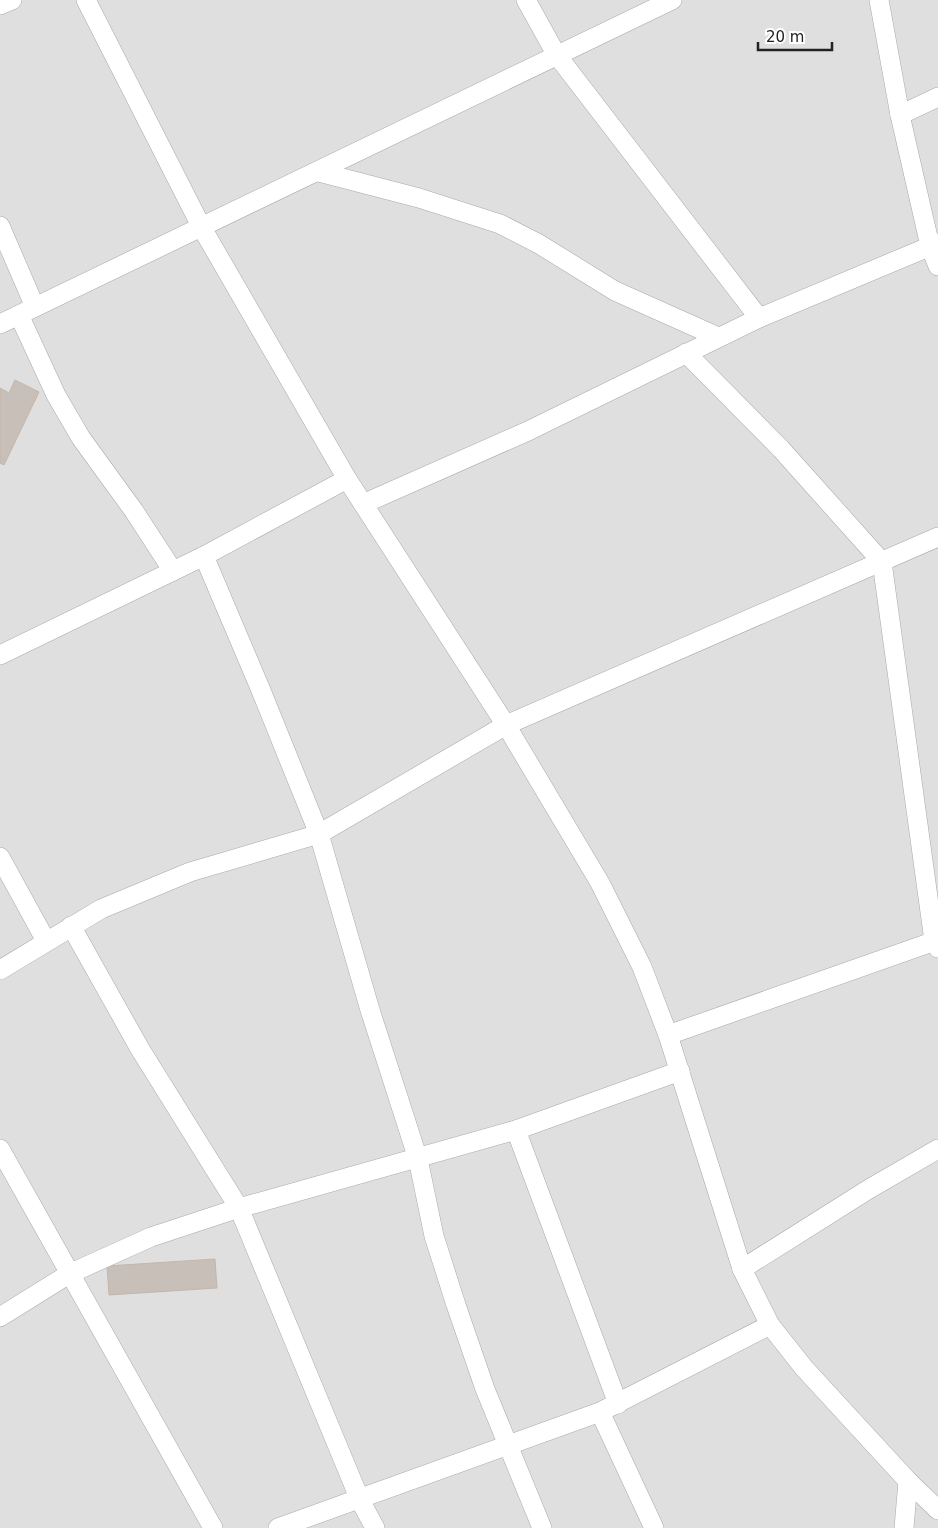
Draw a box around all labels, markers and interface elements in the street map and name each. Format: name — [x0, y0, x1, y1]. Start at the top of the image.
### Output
scale bar — [758, 20, 832, 52]
text: 20 m — [766, 28, 804, 46]

